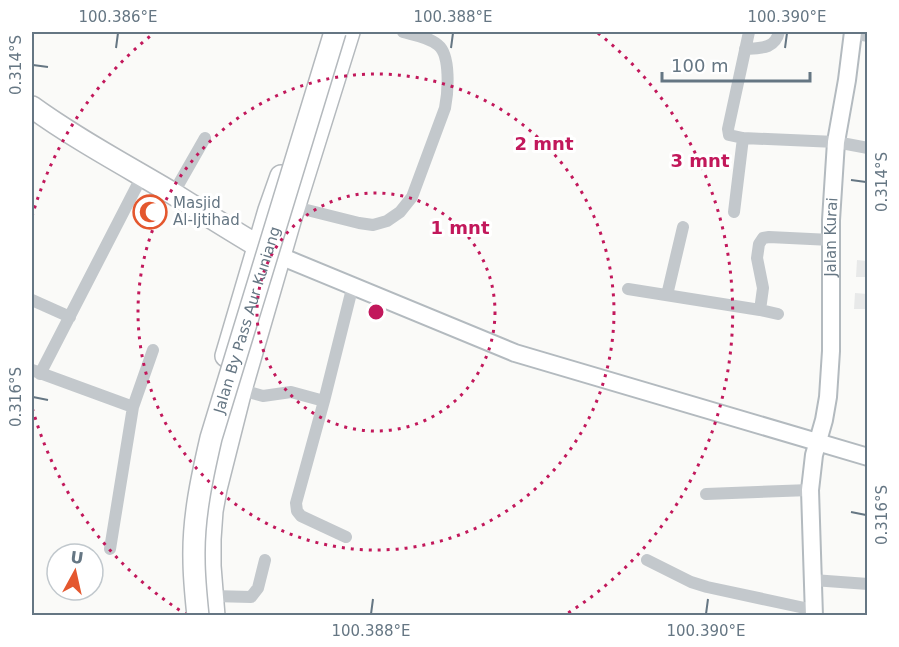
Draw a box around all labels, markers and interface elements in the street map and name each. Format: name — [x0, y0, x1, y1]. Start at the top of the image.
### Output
text: 100.386°E — [78, 8, 158, 26]
text: 100.388°E — [413, 8, 493, 26]
text: 100.390°E — [747, 8, 827, 26]
text: 0.314°S — [7, 35, 25, 95]
scale bar — [662, 45, 810, 83]
text: 100 m — [671, 55, 729, 76]
text: 2 mnt — [515, 133, 574, 154]
text: 3 mnt — [671, 150, 730, 171]
text: 0.314°S — [873, 152, 891, 212]
mosque icon: Masjid Al-Ijtihad — [132, 194, 168, 230]
place label: Masjid Al-Ijtihad — [173, 194, 240, 229]
street label: Jalan Kurai — [822, 197, 841, 278]
text: 1 mnt — [431, 217, 490, 238]
street label: Jalan By Pass Aur Kuniang — [210, 224, 284, 417]
centre of rings — [366, 302, 386, 322]
text: 0.316°S — [7, 367, 25, 427]
text: 0.316°S — [873, 485, 891, 545]
north arrow — [45, 542, 105, 602]
text: U — [69, 547, 85, 568]
text: 100.388°E — [331, 622, 411, 640]
text: 100.390°E — [666, 622, 746, 640]

